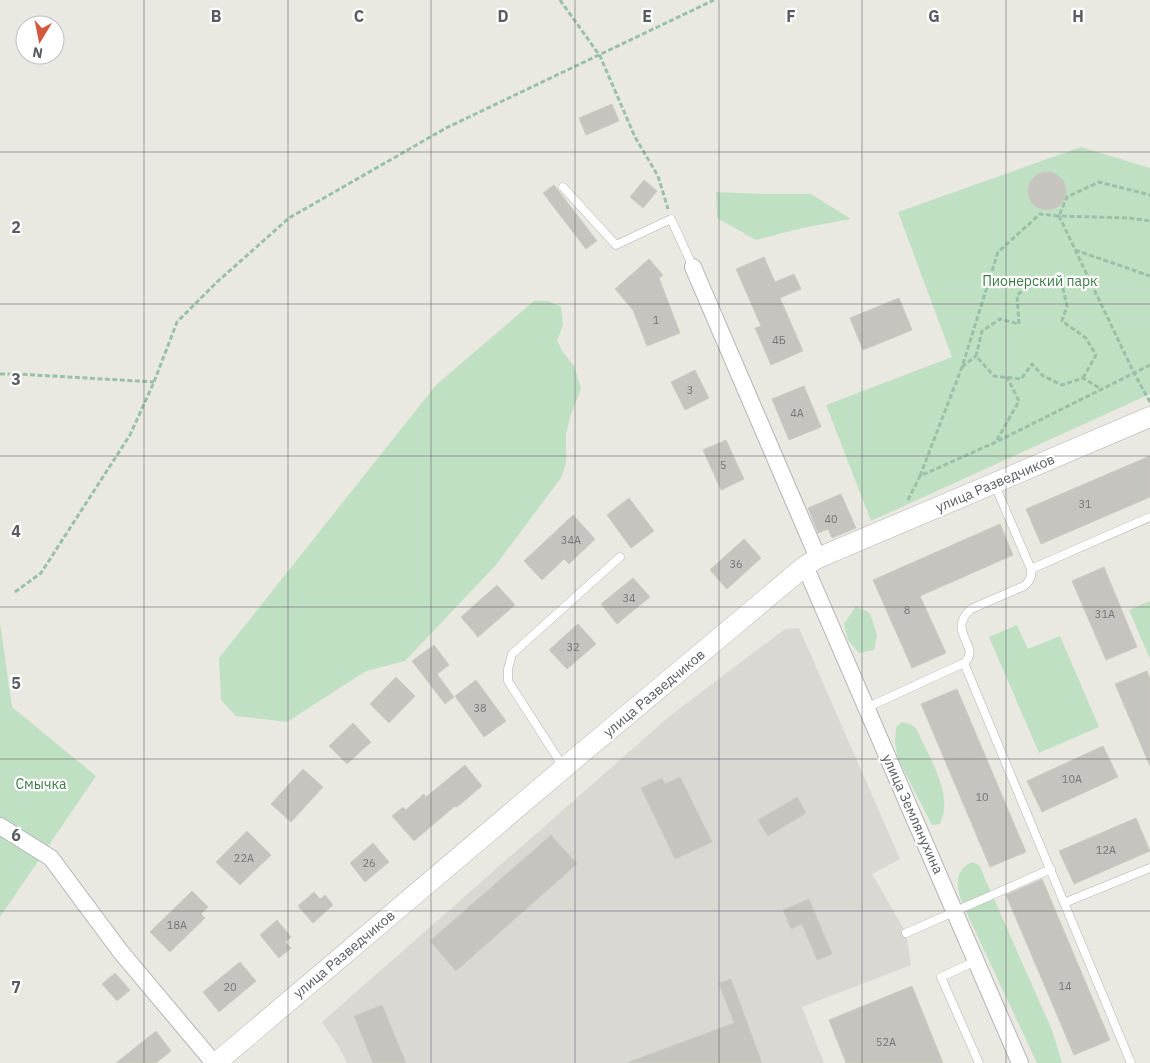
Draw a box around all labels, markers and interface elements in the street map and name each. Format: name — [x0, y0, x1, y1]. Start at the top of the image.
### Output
text: B — [211, 6, 222, 26]
text: C — [354, 6, 364, 26]
text: D — [497, 6, 509, 26]
text: E — [642, 6, 652, 26]
text: F — [786, 6, 796, 26]
text: G — [928, 6, 940, 26]
text: H — [1072, 6, 1084, 26]
north arrow — [15, 15, 65, 65]
text: N — [31, 43, 44, 63]
text: 2 — [11, 217, 21, 237]
park label: Пионерский парк — [982, 272, 1098, 290]
house number: 1 — [653, 313, 660, 327]
house number: 4Б — [772, 333, 786, 347]
text: 3 — [11, 369, 21, 389]
house number: 3 — [687, 383, 693, 397]
house number: 4А — [790, 406, 804, 420]
street label: улица Разведчиков — [933, 450, 1057, 516]
house number: 5 — [720, 458, 726, 472]
house number: 31 — [1078, 497, 1092, 511]
house number: 40 — [824, 512, 838, 526]
text: 4 — [11, 521, 21, 541]
house number: 34А — [561, 533, 581, 547]
house number: 36 — [729, 557, 743, 571]
house number: 34 — [622, 591, 636, 605]
house number: 8 — [904, 603, 910, 617]
house number: 31А — [1095, 607, 1115, 621]
house number: 32 — [566, 640, 580, 654]
street label: улица Разведчиков — [599, 645, 709, 741]
text: 5 — [11, 673, 21, 693]
house number: 38 — [473, 701, 487, 715]
street label: улица Землянухина — [878, 751, 948, 877]
house number: 10А — [1062, 772, 1082, 786]
park label: Смычка — [15, 775, 67, 793]
house number: 10 — [975, 790, 989, 804]
text: 6 — [11, 825, 21, 845]
house number: 12А — [1096, 843, 1116, 857]
house number: 22А — [234, 851, 254, 865]
house number: 26 — [362, 856, 376, 870]
street label: улица Разведчиков — [289, 906, 399, 1002]
house number: 18А — [167, 918, 187, 932]
text: 7 — [11, 977, 21, 997]
house number: 14 — [1058, 979, 1072, 993]
house number: 20 — [223, 980, 237, 994]
house number: 52А — [876, 1035, 896, 1049]

